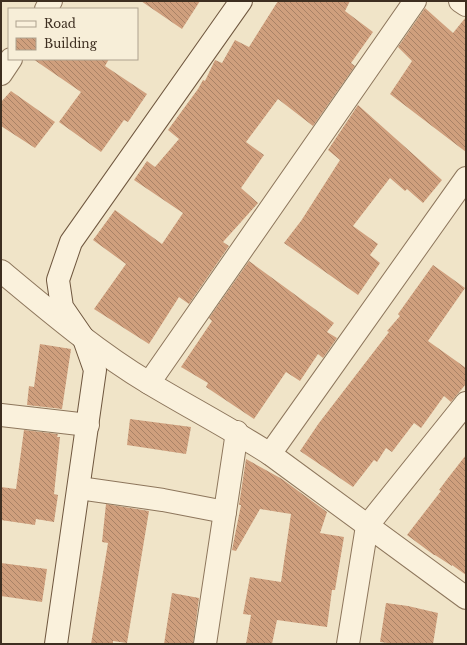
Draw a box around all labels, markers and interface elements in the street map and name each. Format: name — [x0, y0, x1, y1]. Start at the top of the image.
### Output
legend — [8, 8, 138, 60]
text: Road — [44, 16, 76, 31]
text: Building — [44, 36, 98, 51]

